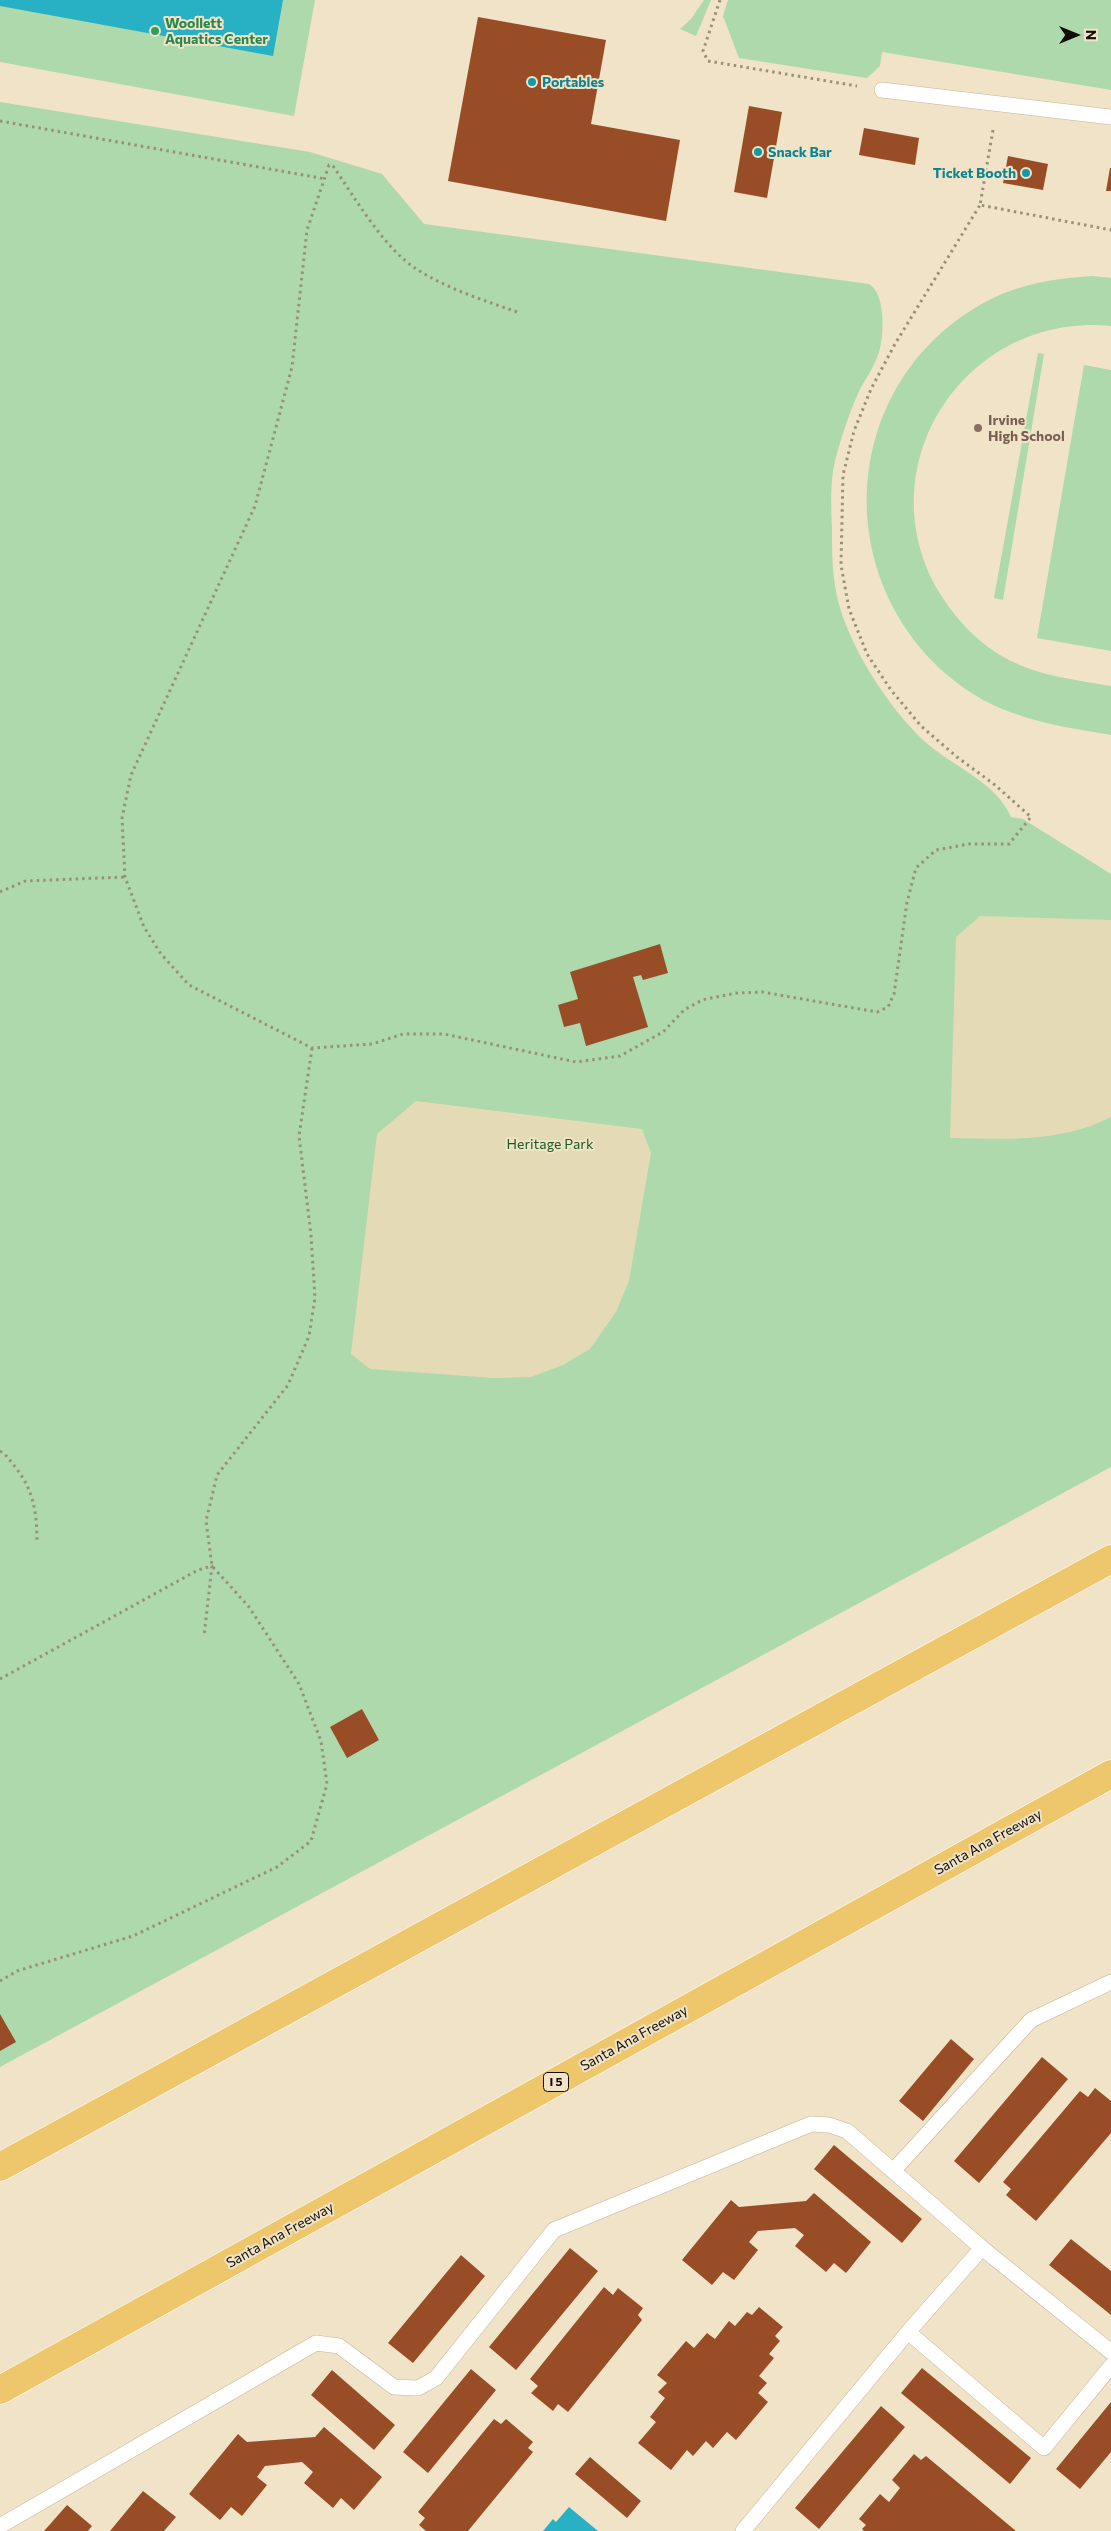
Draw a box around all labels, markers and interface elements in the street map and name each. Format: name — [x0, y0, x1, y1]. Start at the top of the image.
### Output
north arrow — [1051, 10, 1101, 60]
place label: Woollett Aquatics Center — [165, 15, 268, 48]
marker: Woollett Aquatics Center — [149, 25, 161, 37]
text: N — [1083, 30, 1100, 40]
place label: Portables — [542, 74, 604, 90]
marker: Portables — [526, 76, 538, 88]
place label: Snack Bar — [768, 144, 832, 160]
marker: Snack Bar — [752, 146, 764, 158]
place label: Ticket Booth — [933, 165, 1016, 181]
marker: Ticket Booth — [1020, 167, 1032, 179]
place label: Irvine High School — [988, 412, 1065, 444]
marker: Irvine High School — [972, 422, 984, 434]
park label: Heritage Park — [507, 1136, 593, 1152]
street label: Santa Ana Freeway — [931, 1806, 1045, 1878]
street label: Santa Ana Freeway — [577, 2002, 691, 2074]
road number: I 5 — [544, 2072, 568, 2092]
street label: Santa Ana Freeway — [223, 2199, 337, 2271]

